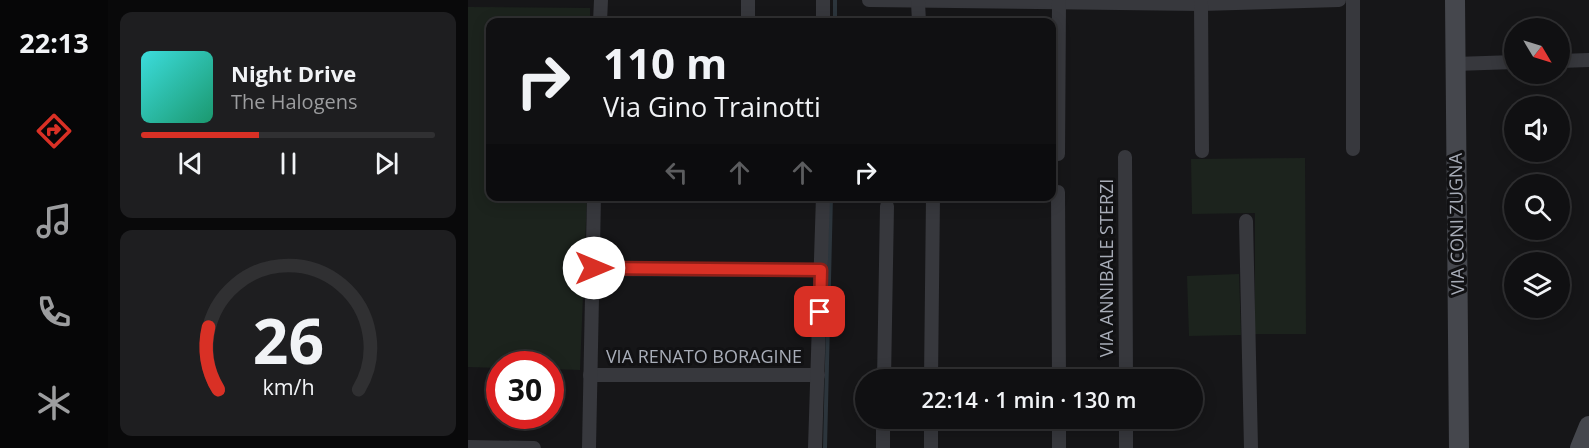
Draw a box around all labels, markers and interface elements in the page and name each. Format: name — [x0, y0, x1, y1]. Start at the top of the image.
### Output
north arrow — [1504, 18, 1570, 84]
map controls — [1504, 18, 1570, 318]
text: 22:13 — [19, 24, 89, 61]
text: 110 m — [603, 34, 727, 91]
icon: right — [504, 42, 582, 120]
text: Night Drive — [231, 58, 356, 88]
text: The Halogens — [231, 88, 358, 115]
text: Via Gino Trainotti — [603, 88, 821, 125]
button: sound — [1504, 96, 1570, 162]
icon: directions — [33, 110, 75, 152]
icon: previous — [174, 147, 207, 180]
icon: pause — [272, 147, 305, 180]
icon: next — [370, 147, 403, 180]
street label: VIA CONI ZUGNA — [1443, 152, 1469, 295]
icon: left — [660, 156, 693, 189]
icon: ahead — [723, 156, 756, 189]
icon: ahead — [786, 156, 819, 189]
icon: right — [849, 156, 882, 189]
button: search — [1504, 174, 1570, 240]
street label: VIA ANNIBALE STERZI — [1094, 179, 1118, 357]
icon: music — [33, 200, 75, 242]
position arrow — [562, 236, 626, 300]
button: layers — [1504, 252, 1570, 318]
pin — [794, 286, 845, 337]
icon: phone — [33, 291, 75, 333]
icon: arrive — [803, 295, 836, 328]
text: 26 — [252, 297, 324, 382]
street label: VIA RENATO BORAGINE — [606, 344, 802, 368]
speed limit sign: 30 — [486, 351, 564, 429]
text: km/h — [262, 372, 314, 401]
icon: climate — [33, 382, 75, 424]
text: 22:14 · 1 min · 130 m — [921, 384, 1137, 414]

